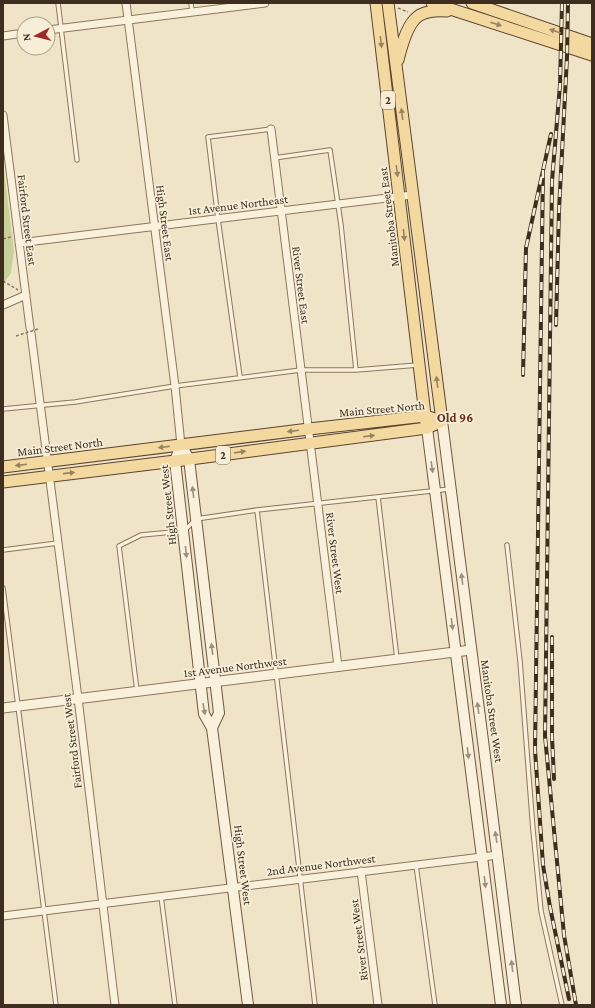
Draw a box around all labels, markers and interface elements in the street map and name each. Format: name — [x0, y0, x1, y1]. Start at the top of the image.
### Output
north arrow — [16, 16, 56, 56]
one-way arrow — [490, 21, 502, 27]
one-way arrow — [549, 28, 561, 34]
text: N — [20, 32, 32, 42]
one-way arrow — [378, 36, 384, 48]
road number: 2 — [381, 91, 395, 109]
one-way arrow — [399, 108, 405, 120]
street label: Manitoba Street East — [376, 165, 402, 267]
one-way arrow — [393, 165, 400, 177]
street label: Fairford Street East — [14, 174, 40, 267]
street label: High Street East — [153, 184, 177, 263]
street label: 1st Avenue Northeast — [187, 192, 290, 218]
one-way arrow — [401, 229, 407, 241]
street label: River Street East — [289, 245, 313, 326]
one-way arrow — [434, 376, 440, 388]
street label: Main Street North — [338, 398, 426, 420]
district label: Old 96 — [437, 410, 473, 425]
one-way arrow — [286, 428, 299, 434]
one-way arrow — [363, 432, 375, 439]
street label: Main Street North — [16, 435, 104, 459]
one-way arrow — [157, 444, 170, 451]
road number: 2 — [216, 446, 230, 464]
one-way arrow — [234, 449, 246, 455]
one-way arrow — [429, 461, 435, 473]
one-way arrow — [15, 462, 27, 468]
street label: High Street West — [157, 463, 179, 546]
one-way arrow — [63, 470, 76, 476]
one-way arrow — [190, 486, 196, 498]
street label: River Street West — [323, 512, 347, 595]
one-way arrow — [183, 546, 189, 558]
one-way arrow — [459, 573, 465, 586]
one-way arrow — [449, 618, 455, 630]
one-way arrow — [208, 643, 215, 655]
street label: 1st Avenue Northwest — [183, 654, 288, 680]
street label: Manitoba Street West — [478, 659, 506, 764]
street label: Fairford Street West — [59, 692, 85, 789]
one-way arrow — [475, 702, 482, 714]
one-way arrow — [201, 703, 207, 715]
one-way arrow — [465, 747, 471, 759]
street label: High Street West — [231, 824, 255, 907]
one-way arrow — [493, 831, 499, 843]
street label: 2nd Avenue Northwest — [266, 851, 377, 879]
one-way arrow — [482, 875, 488, 888]
street label: River Street West — [347, 898, 371, 981]
one-way arrow — [508, 960, 515, 972]

